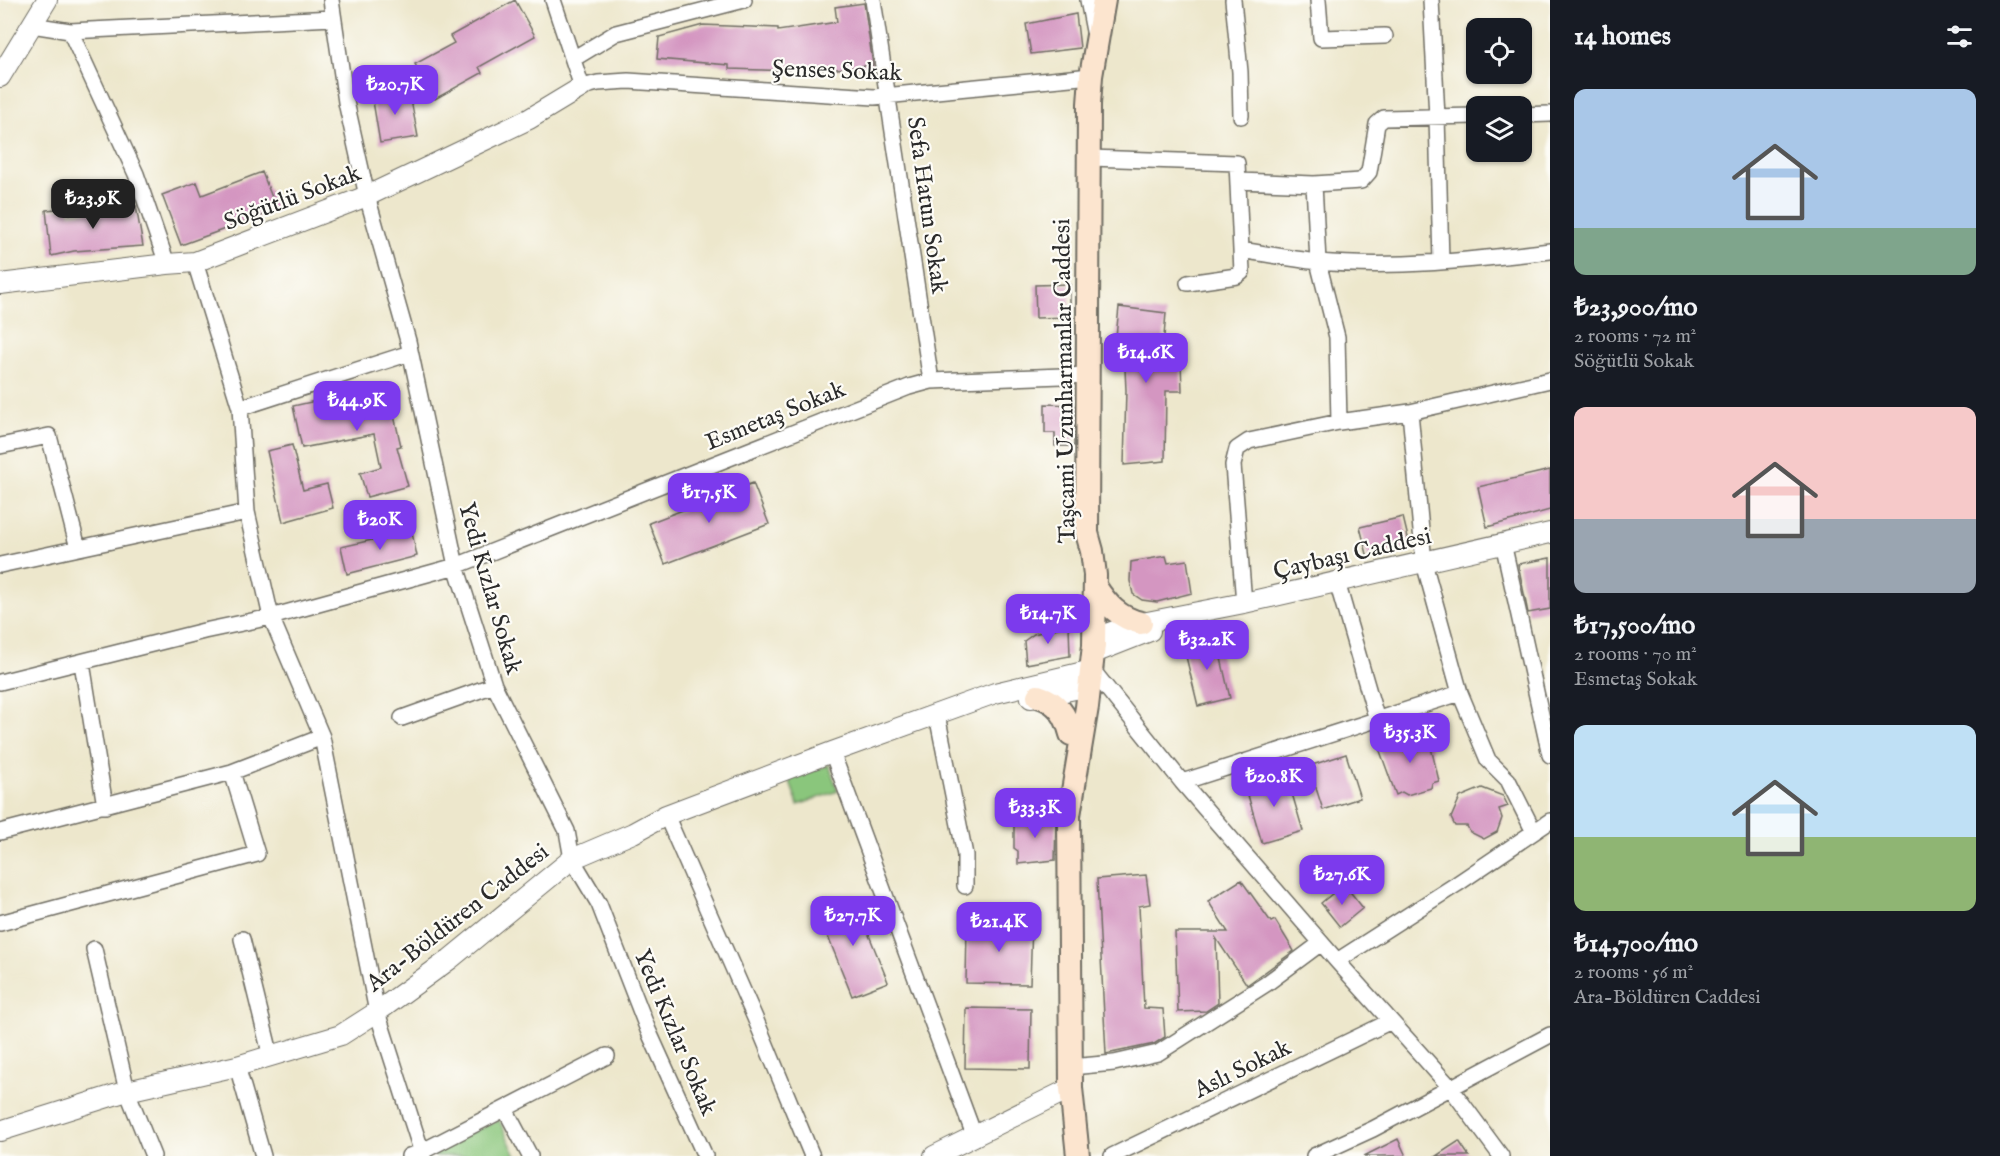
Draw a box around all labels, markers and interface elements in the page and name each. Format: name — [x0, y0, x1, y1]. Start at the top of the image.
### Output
map controls — [1466, 18, 1532, 162]
button: locate — [1466, 18, 1532, 84]
text: 14 homes — [1574, 20, 1671, 53]
icon: filters — [1943, 20, 1976, 53]
street label: Şenses Sokak — [771, 54, 903, 89]
pin: ₺20.7K — [346, 65, 444, 116]
text: ₺20.7K — [366, 72, 424, 97]
button: layers — [1466, 96, 1532, 162]
street label: Sefa Hatun Sokak — [899, 115, 954, 296]
icon: home — [1721, 128, 1829, 236]
street label: Söğütlü Sokak — [220, 158, 366, 239]
pin: ₺23.9K — [44, 179, 142, 230]
text: ₺23.9K — [65, 186, 121, 211]
street label: Taşcami Uzunharmanlar Caddesi — [1047, 218, 1084, 544]
text: ₺23,900/mo — [1574, 291, 1697, 324]
text: 2 rooms · 72 m² — [1574, 324, 1696, 349]
pin: ₺14.6K — [1097, 333, 1195, 384]
text: ₺14.6K — [1118, 340, 1174, 365]
text: Söğütlü Sokak — [1574, 349, 1694, 374]
street label: Esmetaş Sokak — [701, 374, 850, 458]
pin: ₺44.9K — [308, 381, 406, 432]
text: ₺44.9K — [328, 388, 386, 413]
icon: home — [1721, 446, 1829, 554]
pin: ₺17.5K — [660, 473, 758, 524]
text: ₺17.5K — [682, 480, 736, 505]
street label: Yedi Kızlar Sokak — [450, 499, 529, 678]
pin: ₺20K — [344, 500, 416, 551]
text: ₺20K — [357, 507, 403, 532]
street label: Çaybaşı Caddesi — [1270, 521, 1434, 588]
pin: ₺14.7K — [999, 594, 1097, 645]
text: ₺14.7K — [1020, 601, 1076, 626]
text: ₺17,500/mo — [1574, 609, 1695, 642]
pin: ₺32.2K — [1158, 620, 1256, 671]
text: ₺32.2K — [1179, 627, 1235, 652]
text: 2 rooms · 70 m² — [1574, 642, 1697, 667]
text: Esmetaş Sokak — [1574, 667, 1697, 692]
pin: ₺35.3K — [1361, 713, 1459, 764]
text: ₺35.3K — [1384, 720, 1436, 745]
pin: ₺20.8K — [1225, 757, 1323, 808]
text: ₺20.8K — [1245, 764, 1303, 789]
icon: home — [1721, 764, 1829, 872]
pin: ₺33.3K — [986, 788, 1084, 839]
text: ₺33.3K — [1009, 795, 1061, 820]
street label: Ara-Böldüren Caddesi — [359, 837, 556, 1000]
pin: ₺27.6K — [1293, 855, 1391, 906]
text: ₺27.6K — [1313, 862, 1371, 887]
pin: ₺27.7K — [804, 896, 902, 947]
pin: ₺21.4K — [950, 902, 1048, 953]
text: ₺27.7K — [824, 903, 882, 928]
text: ₺21.4K — [971, 909, 1027, 934]
text: ₺14,700/mo — [1574, 927, 1698, 960]
street label: Yedi Kızlar Sokak — [626, 945, 724, 1120]
text: 2 rooms · 56 m² — [1574, 960, 1693, 985]
text: Ara-Böldüren Caddesi — [1574, 985, 1761, 1010]
street label: Aslı Sokak — [1188, 1033, 1296, 1107]

